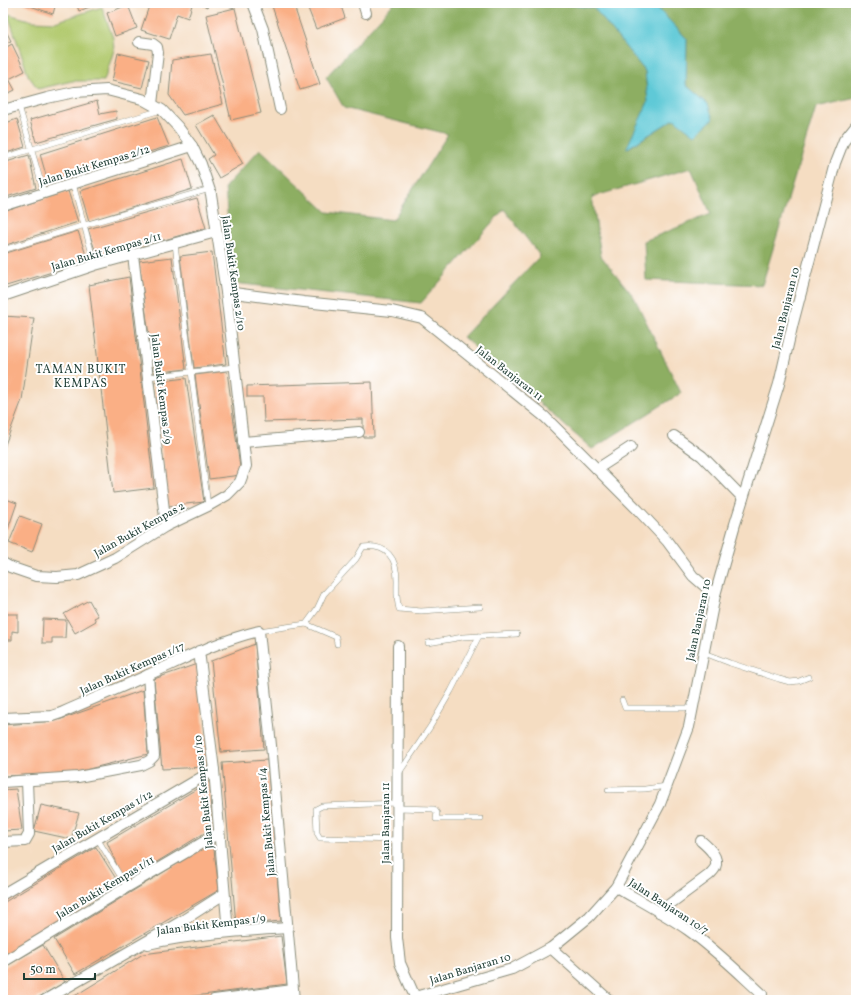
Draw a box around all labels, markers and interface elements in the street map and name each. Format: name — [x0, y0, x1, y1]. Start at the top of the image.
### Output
street label: Jalan Bukit Kempas 2/12 — [37, 142, 152, 190]
street label: Jalan Bukit Kempas 2/10 — [217, 215, 248, 332]
street label: Jalan Bukit Kempas 2/11 — [50, 230, 163, 275]
street label: Jalan Banjaran 10 — [769, 265, 804, 351]
street label: Jalan Bukit Kempas 2/9 — [146, 333, 175, 446]
street label: Jalan Banjaran 11 — [472, 343, 546, 405]
district label: TAMAN BUKIT KEMPAS — [35, 362, 127, 392]
street label: Jalan Bukit Kempas 2 — [92, 499, 188, 562]
street label: Jalan Banjaran 10 — [683, 577, 716, 663]
street label: Jalan Bukit Kempas 1/17 — [78, 639, 187, 699]
street label: Jalan Bukit Kempas 1/10 — [191, 734, 218, 850]
street label: Jalan Bukit Kempas 1/4 — [255, 766, 280, 877]
street label: Jalan Banjaran 11 — [379, 782, 394, 864]
street label: Jalan Bukit Kempas 1/12 — [50, 787, 156, 857]
street label: Jalan Bukit Kempas 1/11 — [54, 853, 158, 924]
street label: Jalan Banjaran 10/7 — [625, 876, 711, 939]
street label: Jalan Bukit Kempas 1/9 — [156, 911, 267, 940]
street label: Jalan Banjaran 10 — [428, 950, 513, 989]
scale bar — [24, 955, 95, 981]
text: 50 m — [30, 962, 56, 978]

